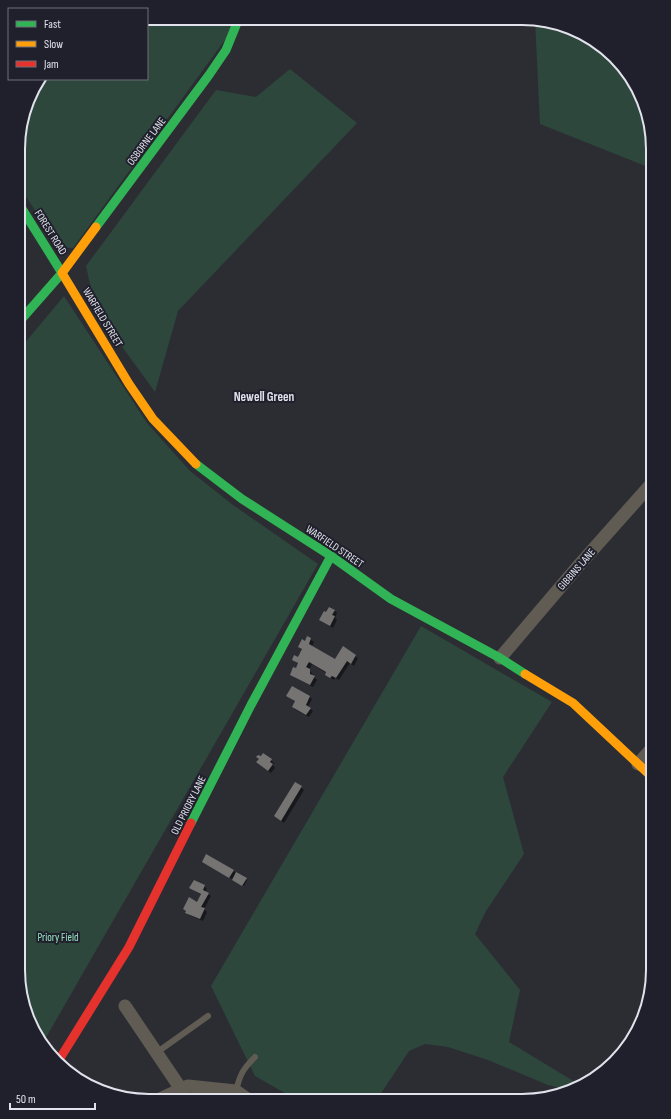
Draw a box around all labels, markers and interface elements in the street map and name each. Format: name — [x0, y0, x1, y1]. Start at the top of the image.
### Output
legend — [8, 8, 148, 80]
text: Fast — [44, 17, 61, 32]
text: Slow — [44, 37, 63, 52]
text: Jam — [43, 57, 59, 72]
street label: OSBORNE LANE — [124, 115, 169, 168]
street label: FOREST ROAD — [32, 207, 69, 257]
street label: WARFIELD STREET — [80, 285, 126, 350]
district label: Newell Green — [234, 389, 295, 405]
street label: WARFIELD STREET — [303, 522, 366, 571]
street label: GIBBINS LANE — [555, 546, 598, 593]
street label: OLD PRIORY LANE — [168, 774, 209, 837]
park label: Priory Field — [37, 931, 79, 944]
scale bar — [10, 1085, 95, 1111]
text: 50 m — [16, 1092, 36, 1107]

